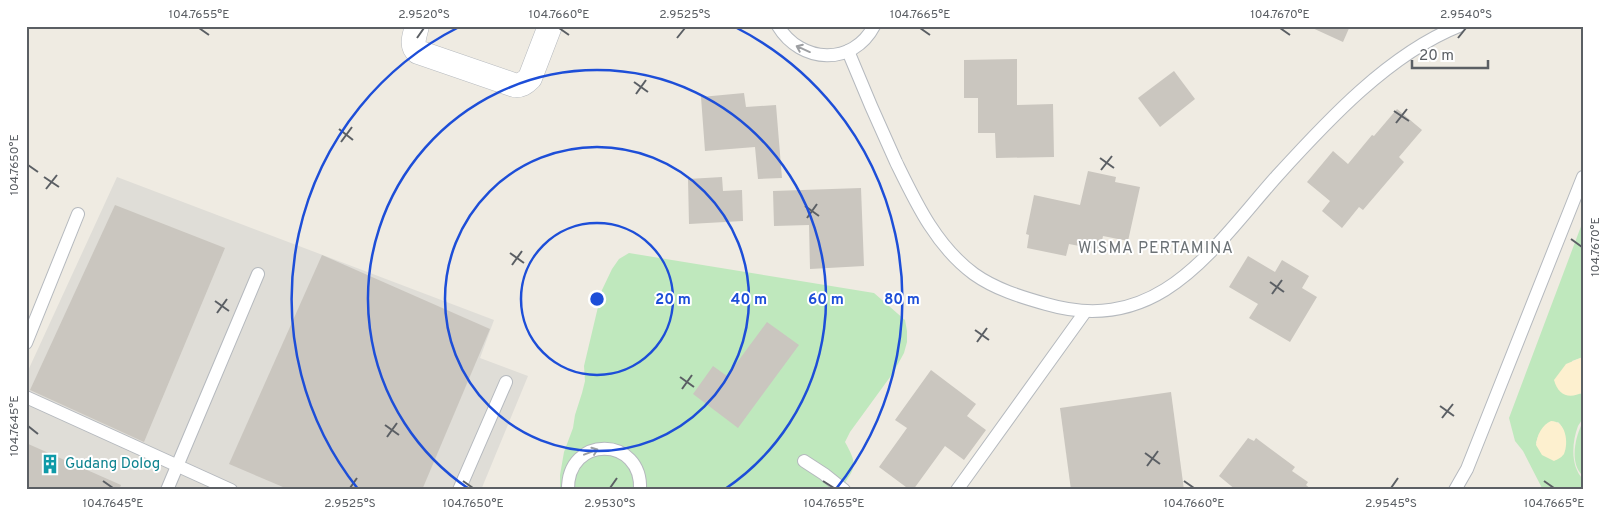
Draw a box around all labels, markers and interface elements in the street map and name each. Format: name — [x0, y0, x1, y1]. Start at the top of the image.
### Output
text: 104.7655°E — [169, 7, 229, 23]
text: 2.9520°S — [398, 7, 450, 23]
text: 104.7660°E — [529, 7, 589, 23]
text: 2.9525°S — [659, 7, 711, 23]
text: 104.7665°E — [890, 7, 950, 23]
text: 104.7670°E — [1250, 7, 1310, 23]
text: 2.9540°S — [1440, 7, 1492, 23]
scale bar — [1412, 38, 1488, 70]
one-way arrow — [796, 44, 811, 54]
text: 20 m — [1419, 47, 1454, 66]
text: 104.7650°E — [7, 134, 23, 196]
text: 104.7670°E — [1588, 217, 1604, 277]
district label: WISMA PERTAMINA — [1078, 239, 1234, 259]
centre of rings — [588, 290, 606, 308]
text: 20 m — [655, 291, 691, 310]
text: 40 m — [731, 291, 767, 310]
text: 60 m — [808, 291, 844, 310]
text: 80 m — [884, 291, 920, 310]
text: 104.7645°E — [7, 396, 23, 456]
one-way arrow — [583, 447, 598, 456]
building icon: Gudang Dolog — [39, 453, 61, 475]
place label: Gudang Dolog — [65, 455, 160, 474]
text: 104.7645°E — [83, 496, 143, 512]
text: 2.9525°S — [324, 496, 376, 512]
text: 104.7650°E — [442, 496, 504, 512]
text: 2.9530°S — [584, 496, 636, 512]
text: 104.7655°E — [804, 496, 864, 512]
text: 104.7660°E — [1164, 496, 1224, 512]
text: 2.9545°S — [1365, 496, 1417, 512]
text: 104.7665°E — [1524, 496, 1584, 512]

